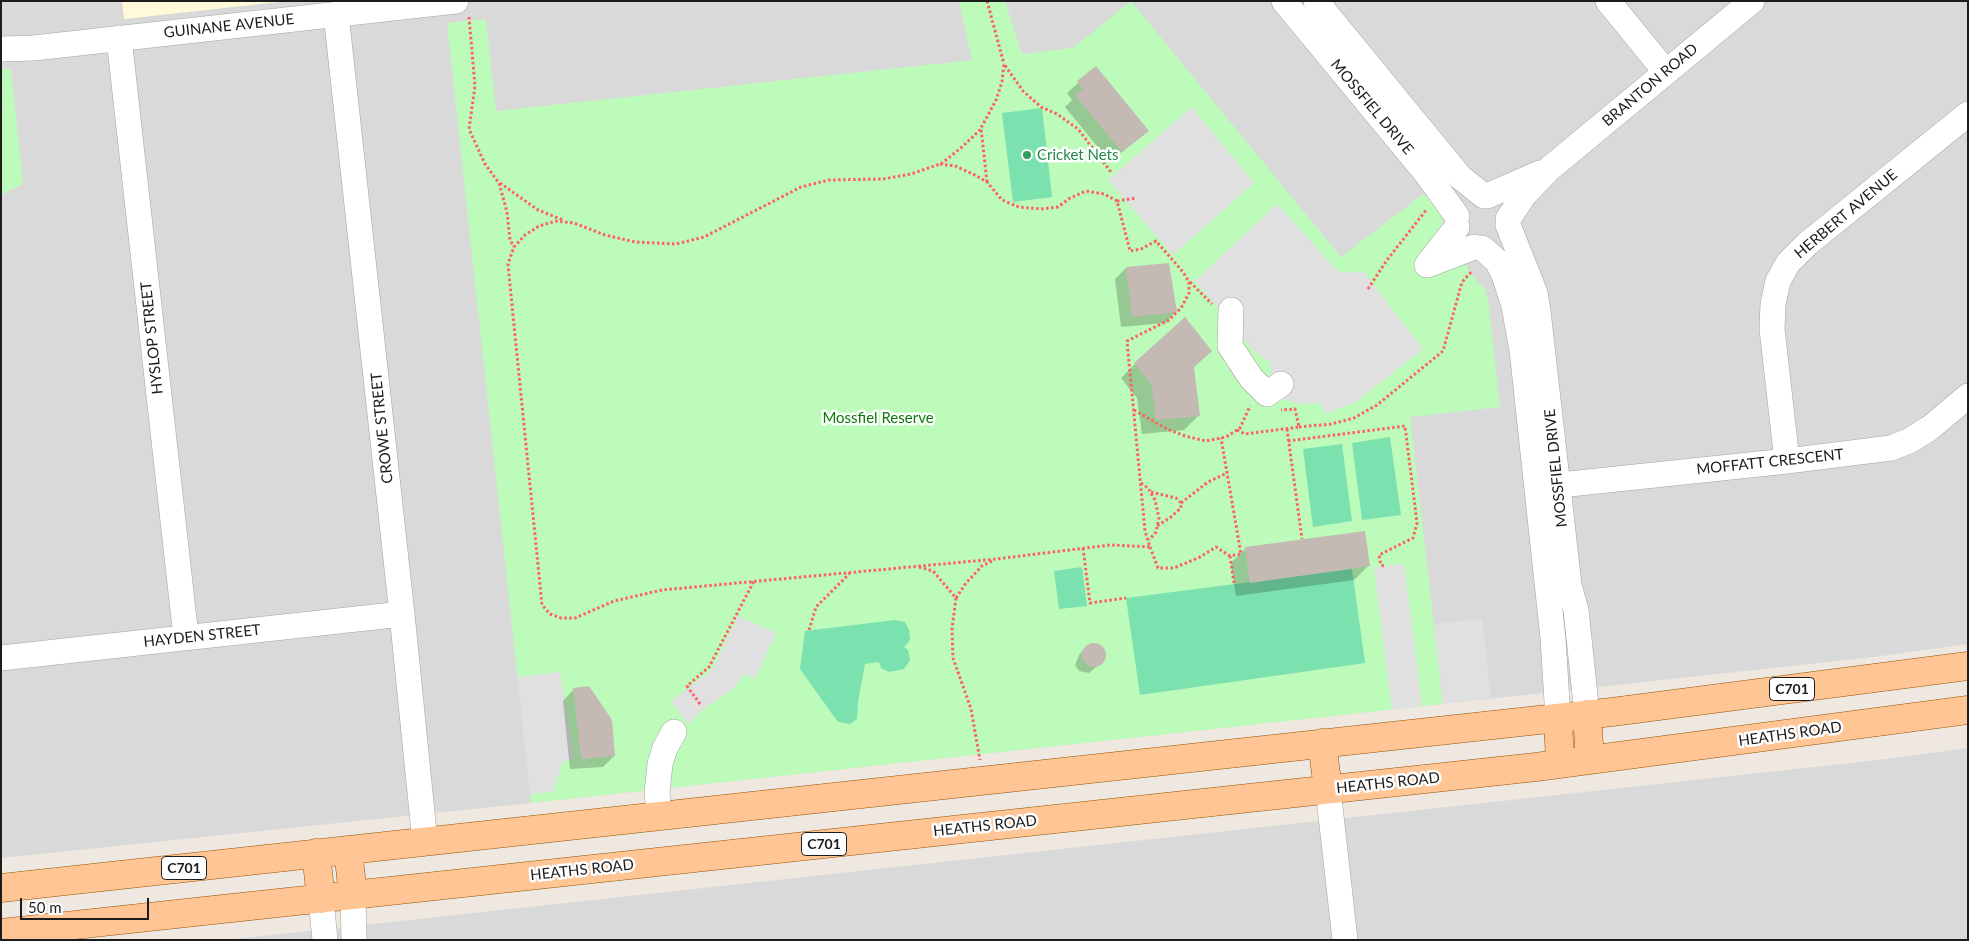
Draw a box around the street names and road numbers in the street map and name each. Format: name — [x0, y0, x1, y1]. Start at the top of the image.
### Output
street label: GUINANE AVENUE — [163, 10, 295, 42]
street label: BRANTON ROAD — [1599, 40, 1701, 130]
street label: MOSSFIEL DRIVE — [1327, 56, 1417, 158]
street label: HERBERT AVENUE — [1791, 166, 1901, 262]
street label: HYSLOP STREET — [137, 281, 167, 395]
street label: CROWE STREET — [367, 371, 397, 485]
street label: MOSSFIEL DRIVE — [1541, 408, 1571, 528]
street label: MOFFATT CRESCENT — [1696, 445, 1844, 479]
street label: HAYDEN STREET — [142, 621, 262, 651]
road number: C701 — [1770, 678, 1814, 701]
street label: HEATHS ROAD — [1737, 718, 1843, 750]
street label: HEATHS ROAD — [1335, 769, 1441, 797]
street label: HEATHS ROAD — [932, 812, 1038, 840]
road number: C701 — [802, 832, 846, 856]
road number: C701 — [162, 856, 206, 880]
street label: HEATHS ROAD — [529, 856, 635, 884]

